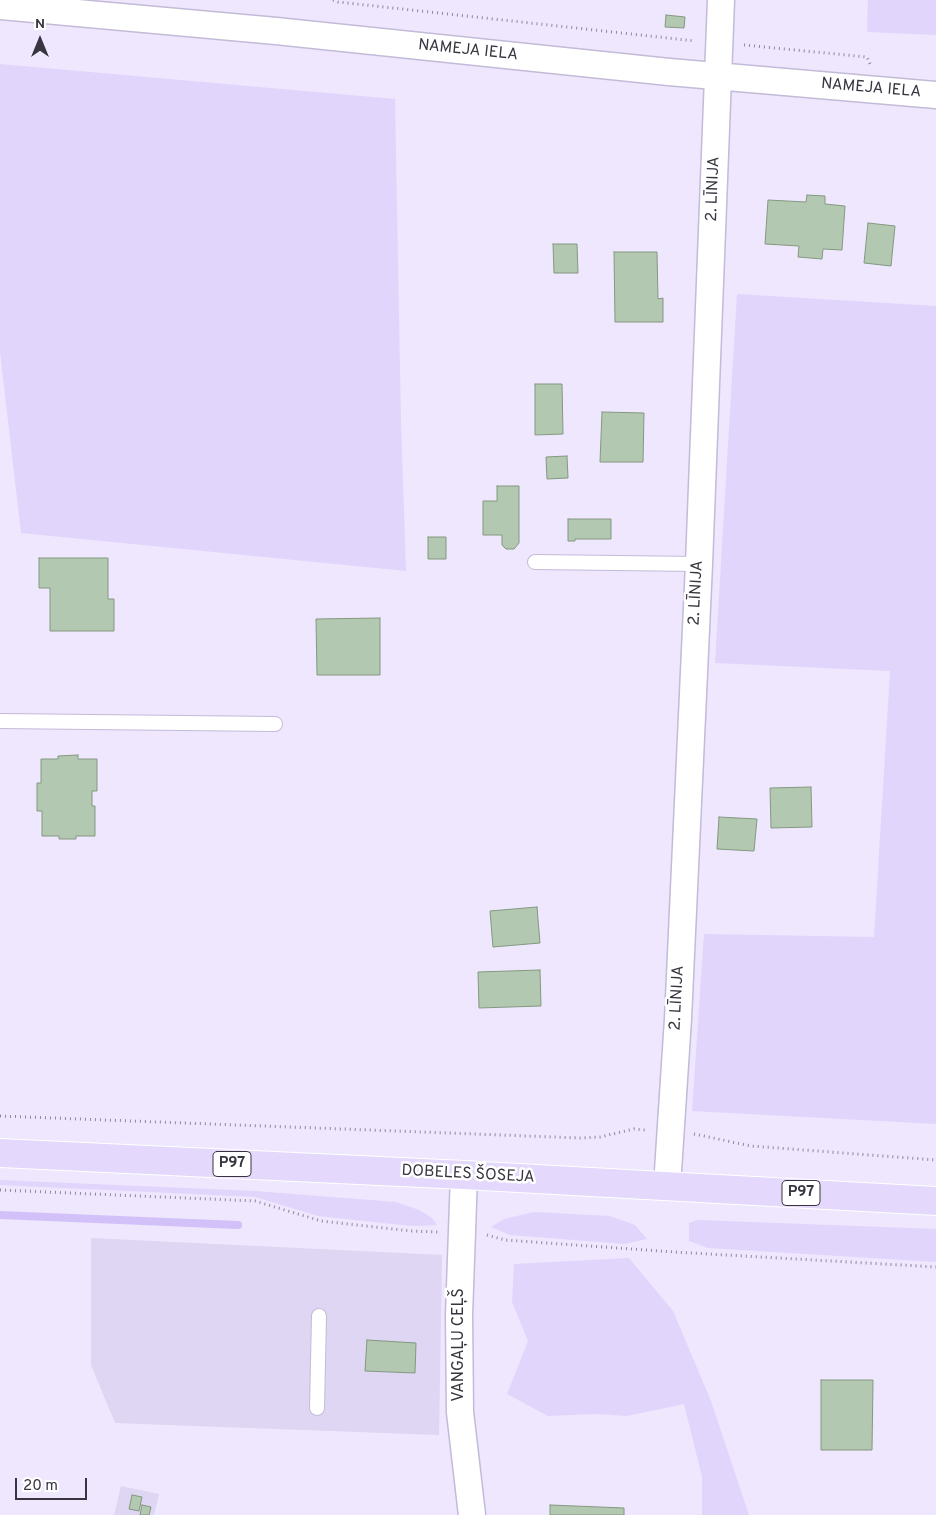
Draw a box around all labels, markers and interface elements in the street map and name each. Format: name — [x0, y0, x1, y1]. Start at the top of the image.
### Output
north arrow — [15, 15, 65, 65]
text: N — [35, 16, 45, 33]
street label: NAMEJA IELA — [417, 36, 519, 66]
street label: NAMEJA IELA — [820, 75, 922, 103]
street label: 2. LĪNIJA — [703, 156, 725, 222]
street label: 2. LĪNIJA — [686, 560, 708, 626]
street label: 2. LĪNIJA — [667, 965, 689, 1031]
road number: P97 — [213, 1152, 251, 1176]
street label: DOBELES ŠOSEJA — [401, 1162, 535, 1188]
road number: P97 — [782, 1180, 820, 1206]
street label: VANGAĻU CEĻŠ — [450, 1288, 470, 1402]
scale bar — [18, 1468, 90, 1500]
text: 20 m — [23, 1477, 58, 1496]

